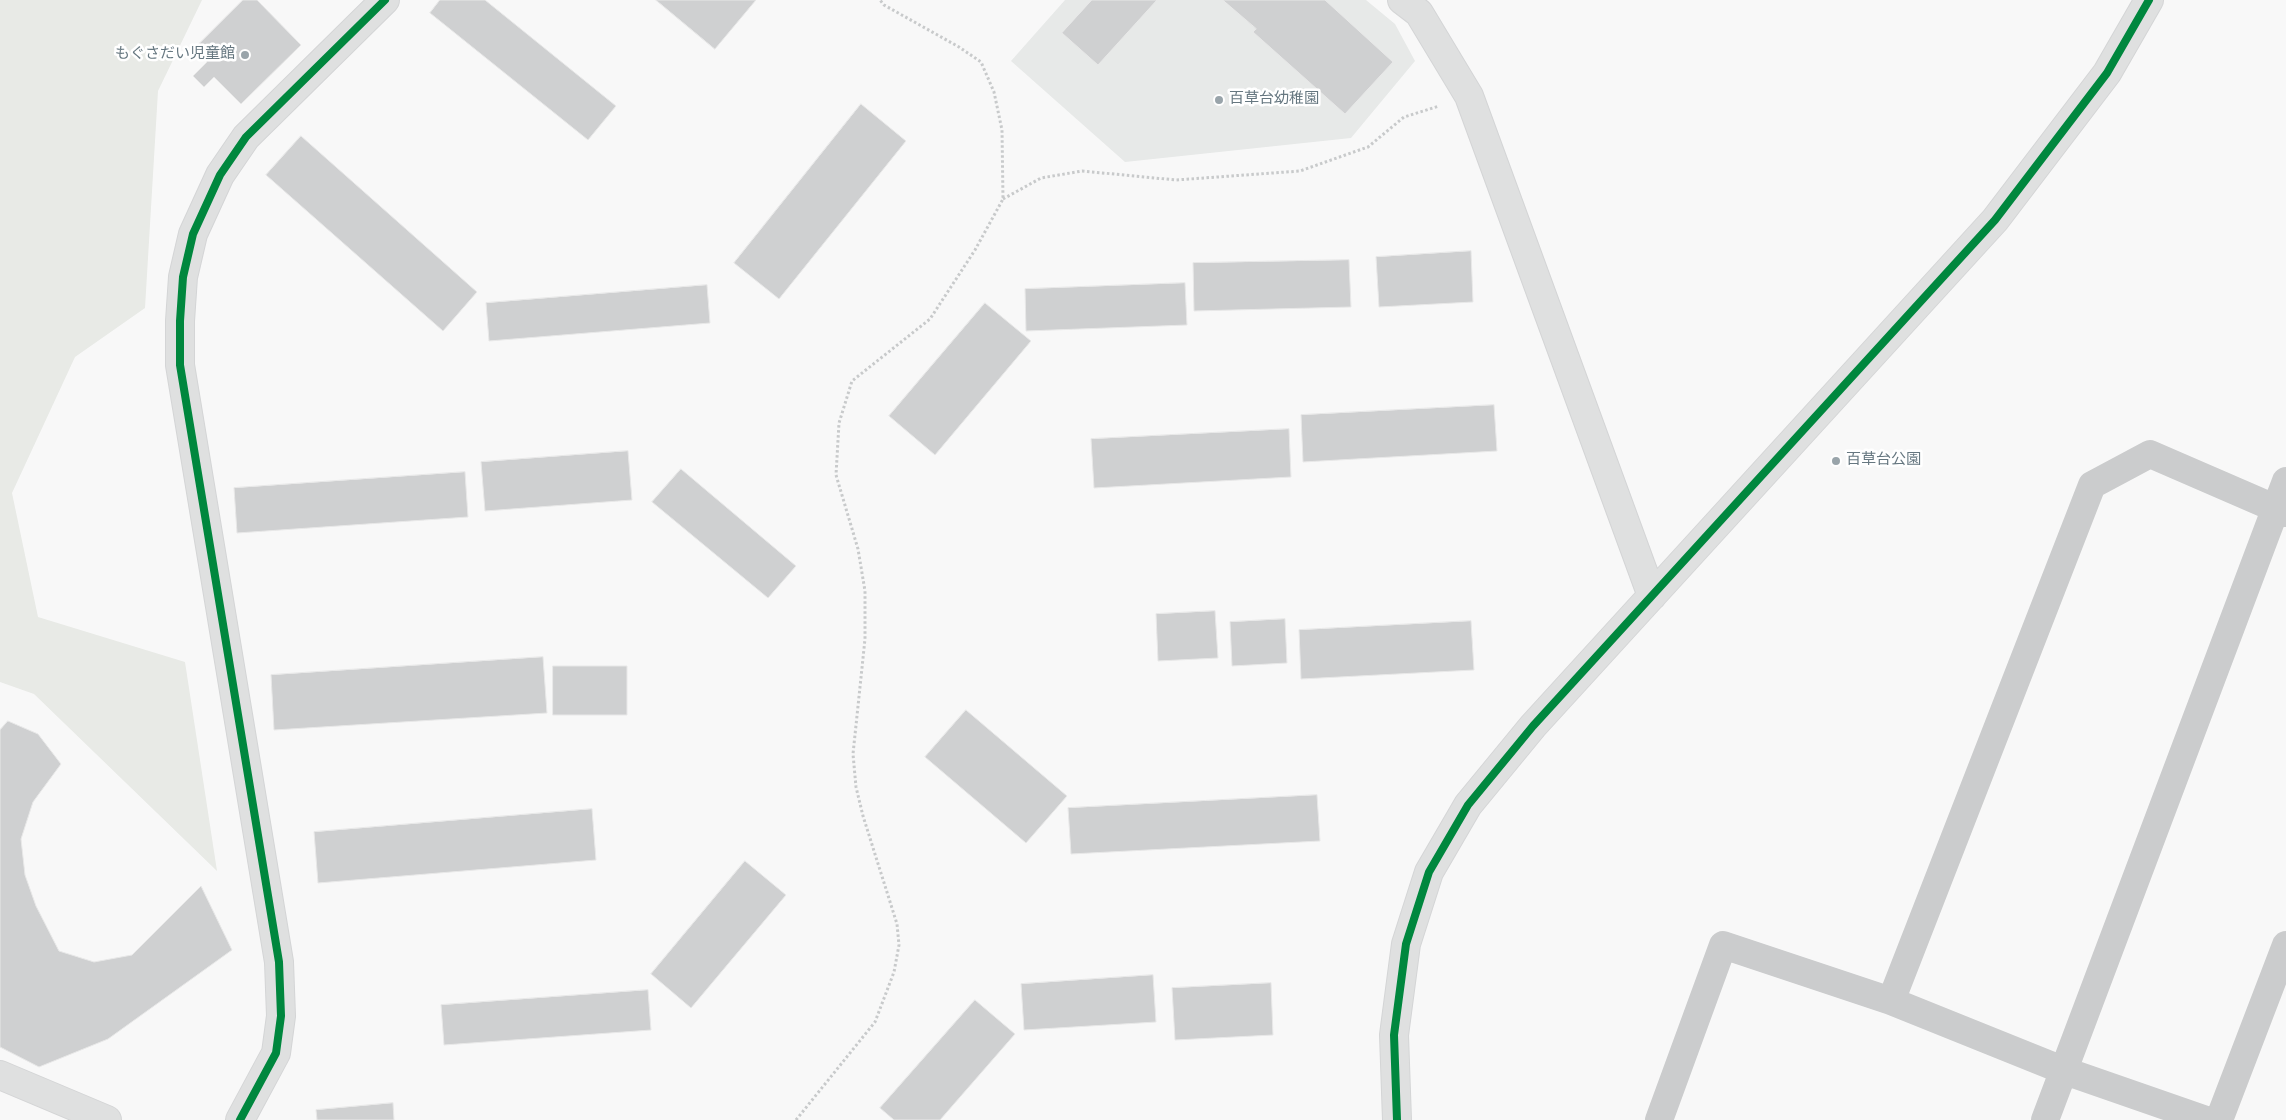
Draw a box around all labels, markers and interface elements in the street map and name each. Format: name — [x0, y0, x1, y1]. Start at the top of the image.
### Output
place label: もぐさだい児童館 — [115, 46, 235, 64]
marker: もぐさだい児童館 — [239, 49, 251, 61]
place label: 百草台幼稚園 — [1229, 91, 1319, 109]
marker: 百草台幼稚園 — [1213, 94, 1225, 106]
place label: 百草台公園 — [1846, 452, 1921, 470]
marker: 百草台公園 — [1830, 455, 1842, 467]

